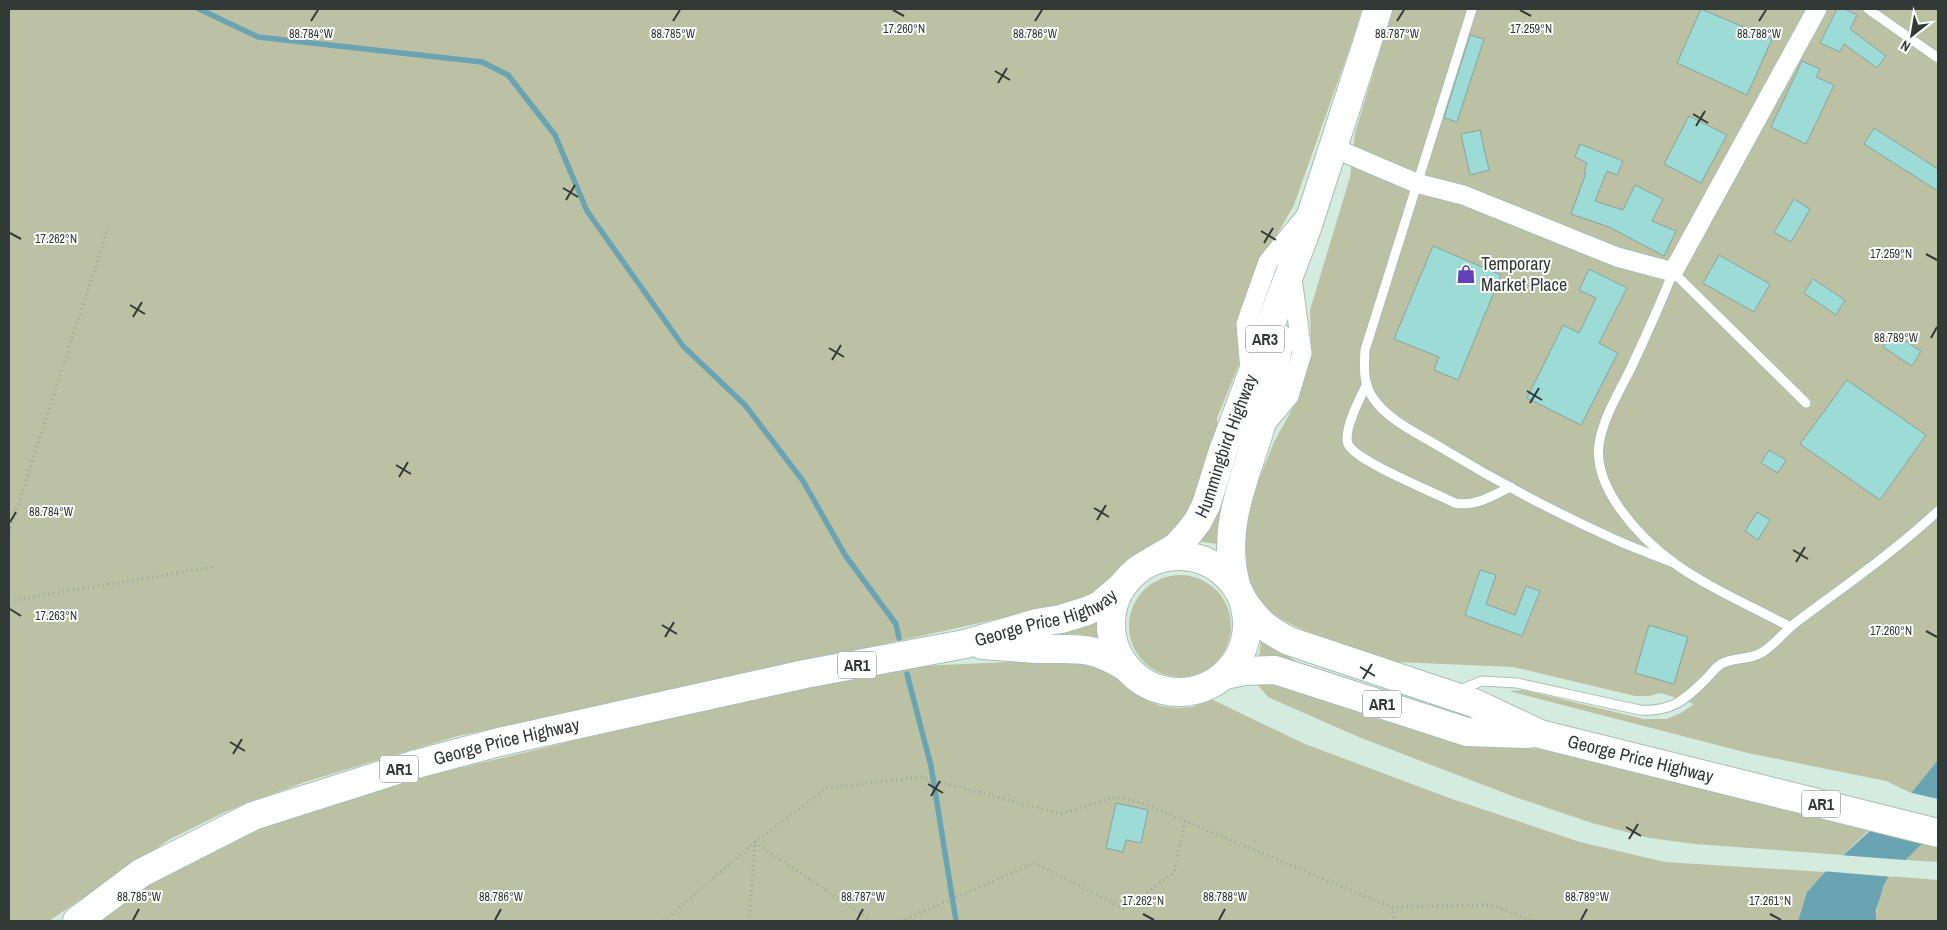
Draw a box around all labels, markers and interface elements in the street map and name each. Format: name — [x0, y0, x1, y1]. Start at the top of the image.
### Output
north arrow — [1887, 10, 1937, 60]
text: 17.260°N — [883, 21, 925, 37]
text: 17.259°N — [1510, 21, 1552, 37]
text: 88.784°W — [289, 26, 334, 42]
text: 88.785°W — [651, 26, 696, 42]
text: 88.786°W — [1013, 26, 1058, 42]
text: 88.787°W — [1375, 26, 1420, 42]
text: 88.788°W — [1737, 26, 1782, 42]
text: N — [1897, 36, 1913, 56]
text: 17.262°N — [35, 231, 77, 247]
text: 17.259°N — [1870, 246, 1912, 262]
place label: Temporary Market Place — [1481, 251, 1567, 297]
shop icon: Temporary Market Place — [1455, 263, 1477, 285]
road number: AR3 — [1246, 326, 1284, 352]
text: 88.789°W — [1874, 330, 1919, 346]
street label: Hummingbird Highway — [1188, 370, 1263, 522]
text: 88.784°W — [29, 504, 74, 520]
street label: George Price Highway — [971, 582, 1123, 653]
text: 17.263°N — [35, 608, 77, 624]
text: 17.260°N — [1870, 623, 1912, 639]
road number: AR1 — [838, 652, 876, 678]
road number: AR1 — [1363, 691, 1401, 718]
street label: George Price Highway — [431, 711, 582, 771]
street label: George Price Highway — [1565, 728, 1717, 789]
road number: AR1 — [380, 756, 418, 782]
road number: AR1 — [1802, 791, 1840, 818]
text: 88.785°W — [117, 889, 162, 905]
text: 88.786°W — [479, 889, 524, 905]
text: 88.787°W — [841, 889, 886, 905]
text: 88.788°W — [1203, 889, 1248, 905]
text: 88.789°W — [1565, 889, 1610, 905]
text: 17.262°N — [1122, 893, 1164, 909]
text: 17.261°N — [1749, 893, 1791, 909]

